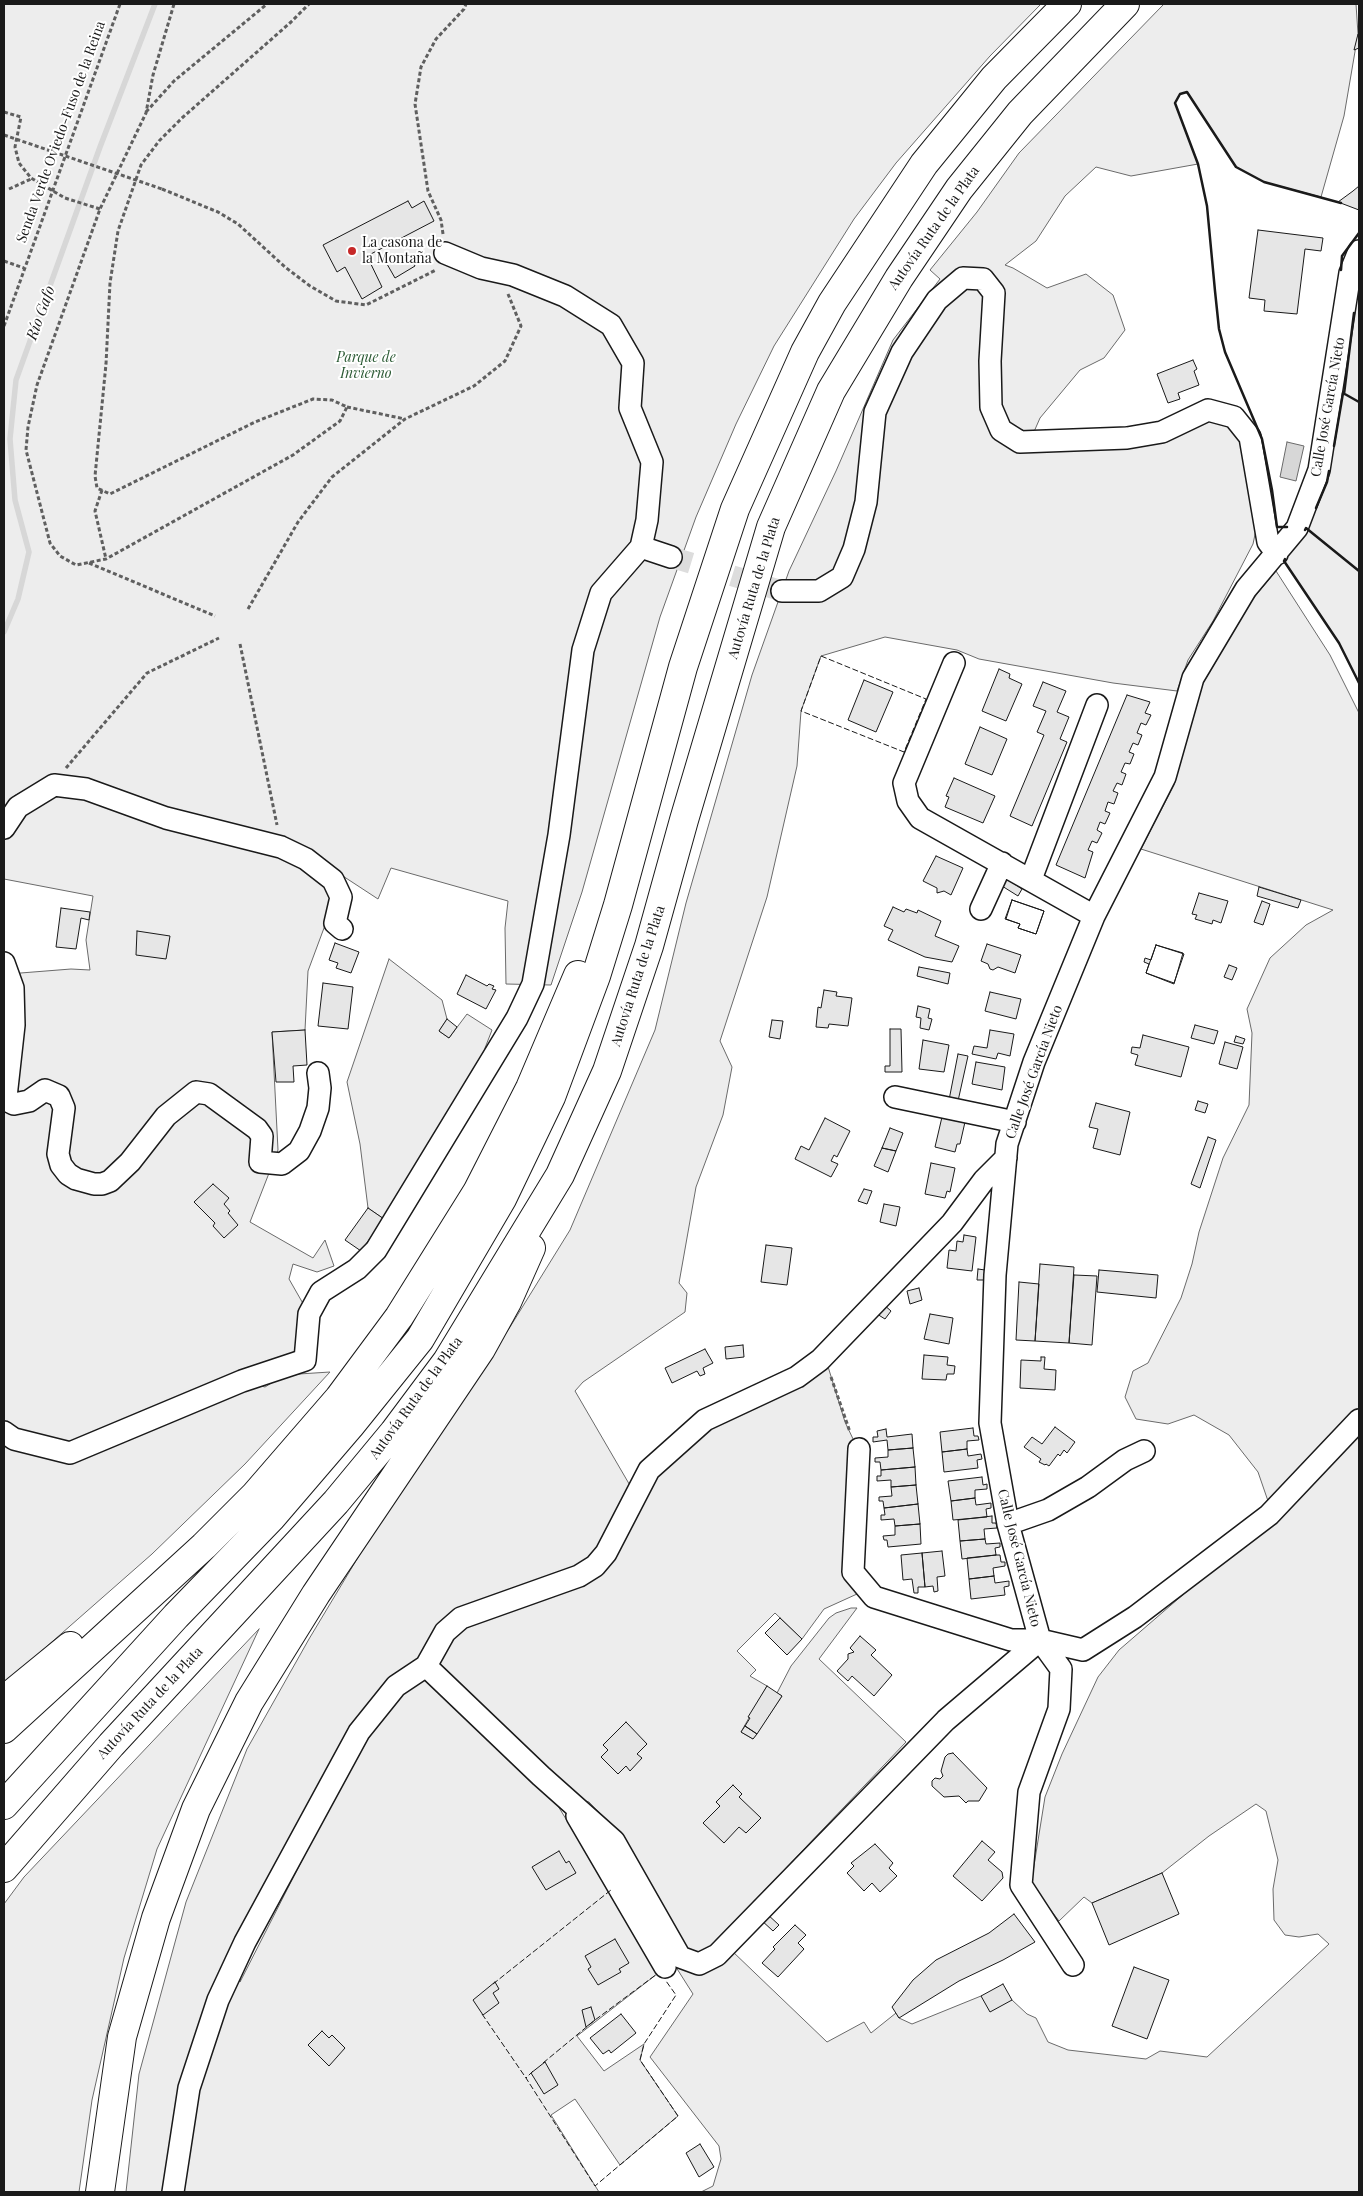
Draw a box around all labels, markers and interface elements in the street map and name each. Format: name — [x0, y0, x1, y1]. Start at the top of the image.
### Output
street label: Senda Verde Oviedo-Fuso de la Reina — [13, 19, 109, 245]
street label: Autovía Ruta de la Plata — [885, 163, 983, 293]
place label: La casona de la Montaña — [362, 235, 442, 268]
marker: La casona de la Montaña — [346, 245, 358, 257]
water label: Río Gafo — [23, 284, 59, 342]
street label: Calle José García Nieto — [1307, 336, 1349, 478]
park label: Parque de Invierno — [336, 350, 396, 382]
street label: Autovía Ruta de la Plata — [724, 515, 784, 661]
street label: Autovía Ruta de la Plata — [607, 903, 669, 1049]
street label: Calle José García Nieto — [1002, 1003, 1066, 1141]
street label: Autovía Ruta de la Plata — [366, 1334, 466, 1462]
street label: Calle José García Nieto — [994, 1487, 1044, 1629]
street label: Autovía Ruta de la Plata — [94, 1643, 206, 1763]

